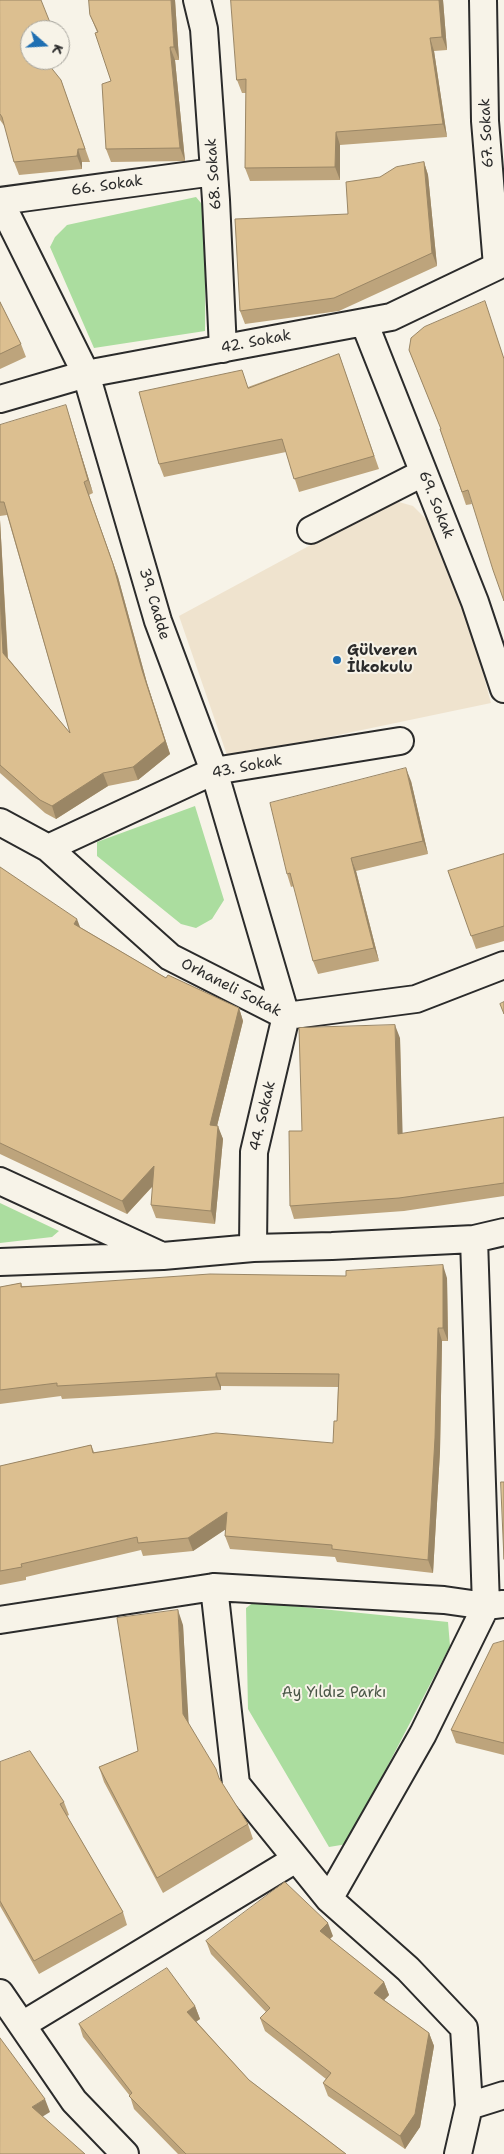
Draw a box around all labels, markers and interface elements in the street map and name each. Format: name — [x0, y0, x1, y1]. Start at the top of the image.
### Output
north arrow — [20, 20, 70, 70]
text: K — [48, 42, 68, 57]
street label: 67. Sokak — [476, 98, 498, 168]
street label: 68. Sokak — [203, 138, 225, 210]
street label: 66. Sokak — [70, 172, 144, 200]
street label: 42. Sokak — [219, 326, 293, 358]
street label: 69. Sokak — [414, 469, 458, 541]
street label: 39. Cadde — [135, 566, 173, 642]
place label: Gülveren İlkokulu — [347, 642, 417, 677]
marker: Gülveren İlkokulu — [331, 654, 343, 666]
street label: 43. Sokak — [210, 751, 284, 783]
street label: Orhaneli Sokak — [178, 955, 284, 1021]
street label: 44. Sokak — [246, 1079, 280, 1153]
park label: Ay Yıldız Parkı — [282, 1684, 386, 1702]

